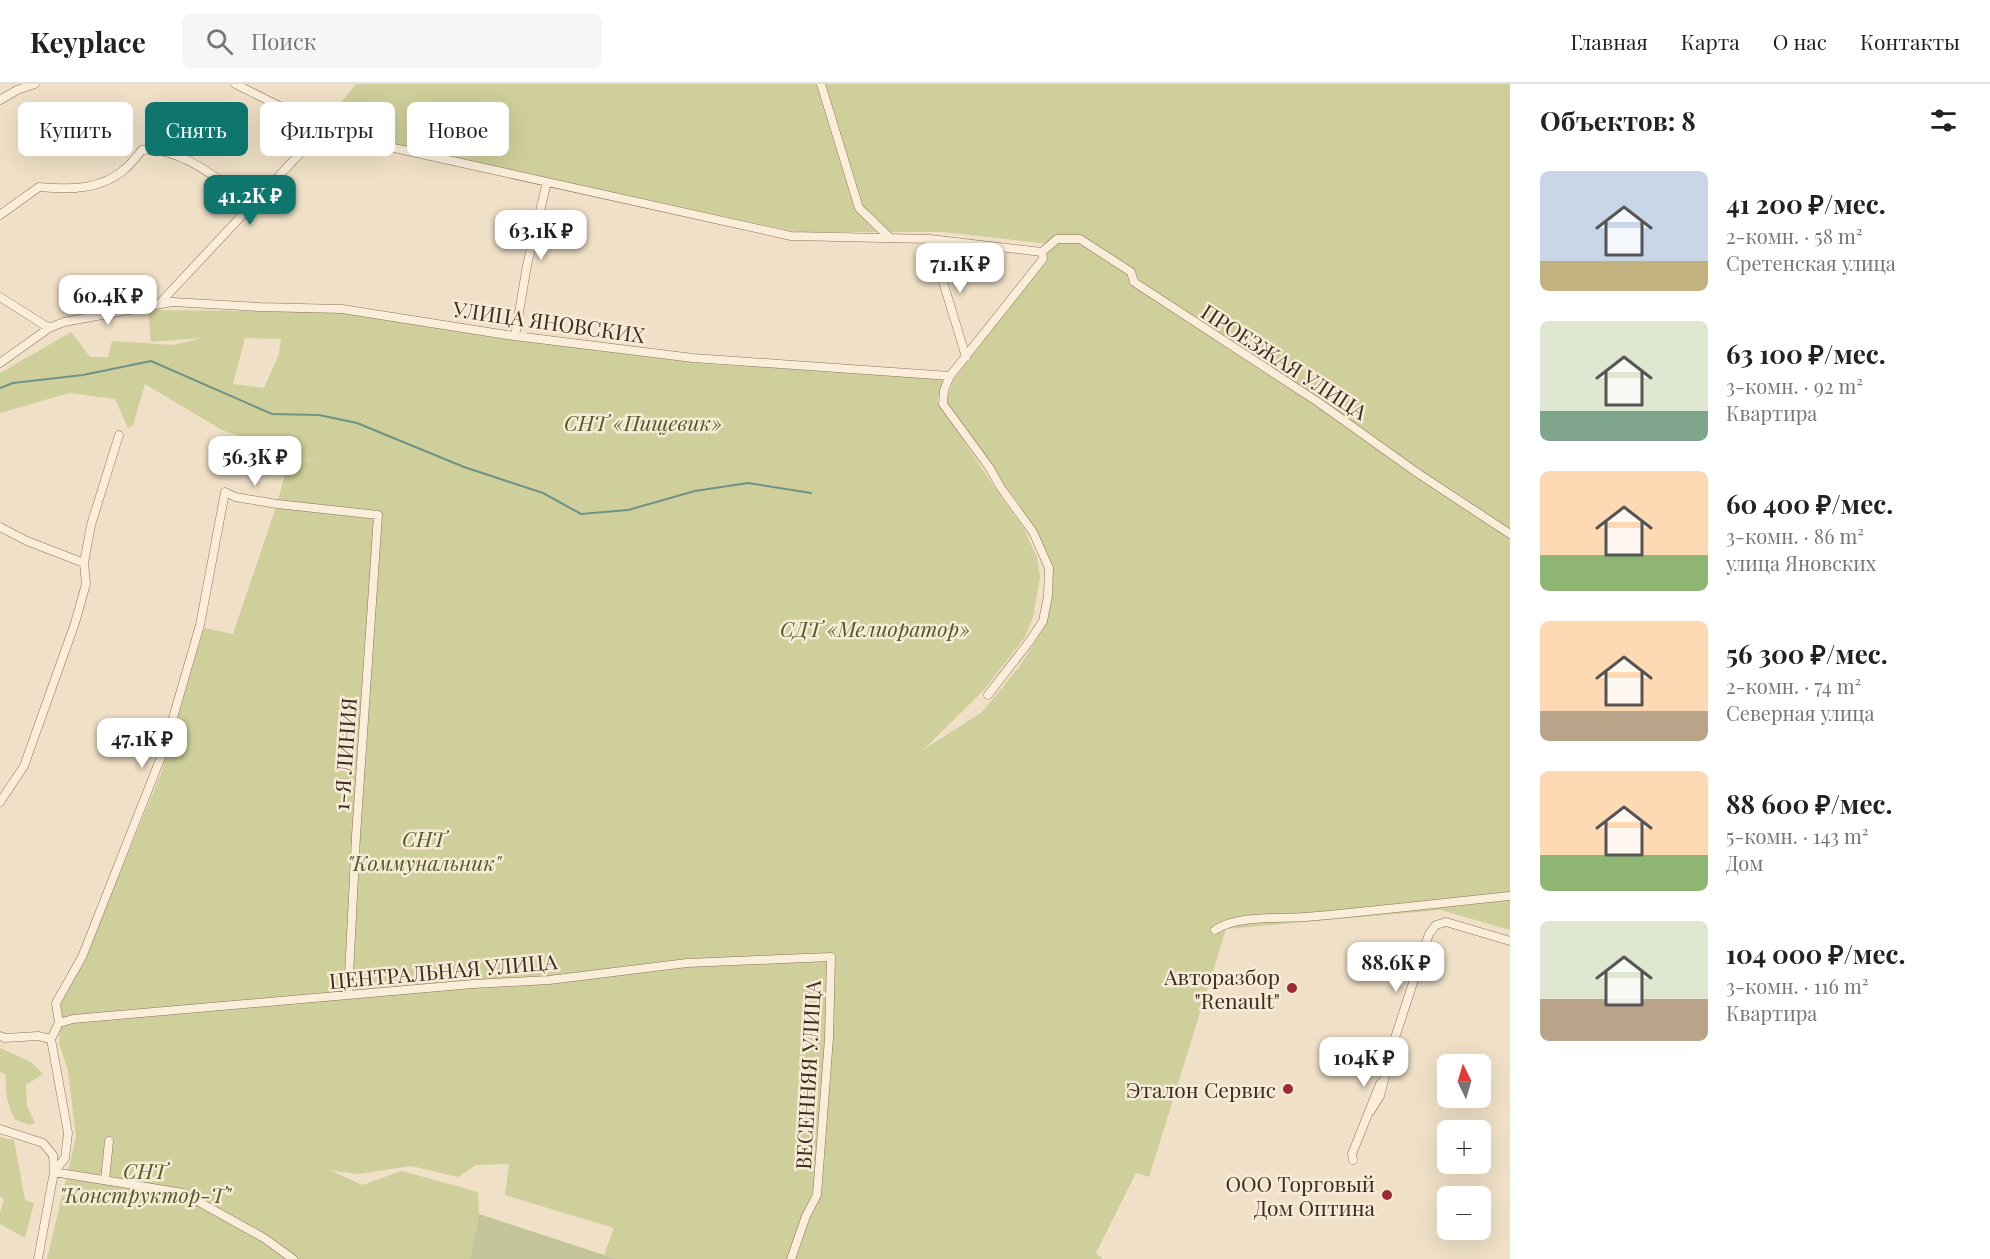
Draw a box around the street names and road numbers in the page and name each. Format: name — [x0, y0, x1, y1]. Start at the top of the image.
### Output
street label: УЛИЦА ЯНОВСКИХ — [450, 294, 647, 348]
street label: ПРОЕЗЖАЯ УЛИЦА — [1197, 297, 1374, 426]
street label: 1-Я ЛИНИЯ — [326, 696, 362, 812]
street label: ЦЕНТРАЛЬНАЯ УЛИЦА — [328, 946, 559, 994]
street label: ВЕСЕННЯЯ УЛИЦА — [788, 979, 826, 1170]

